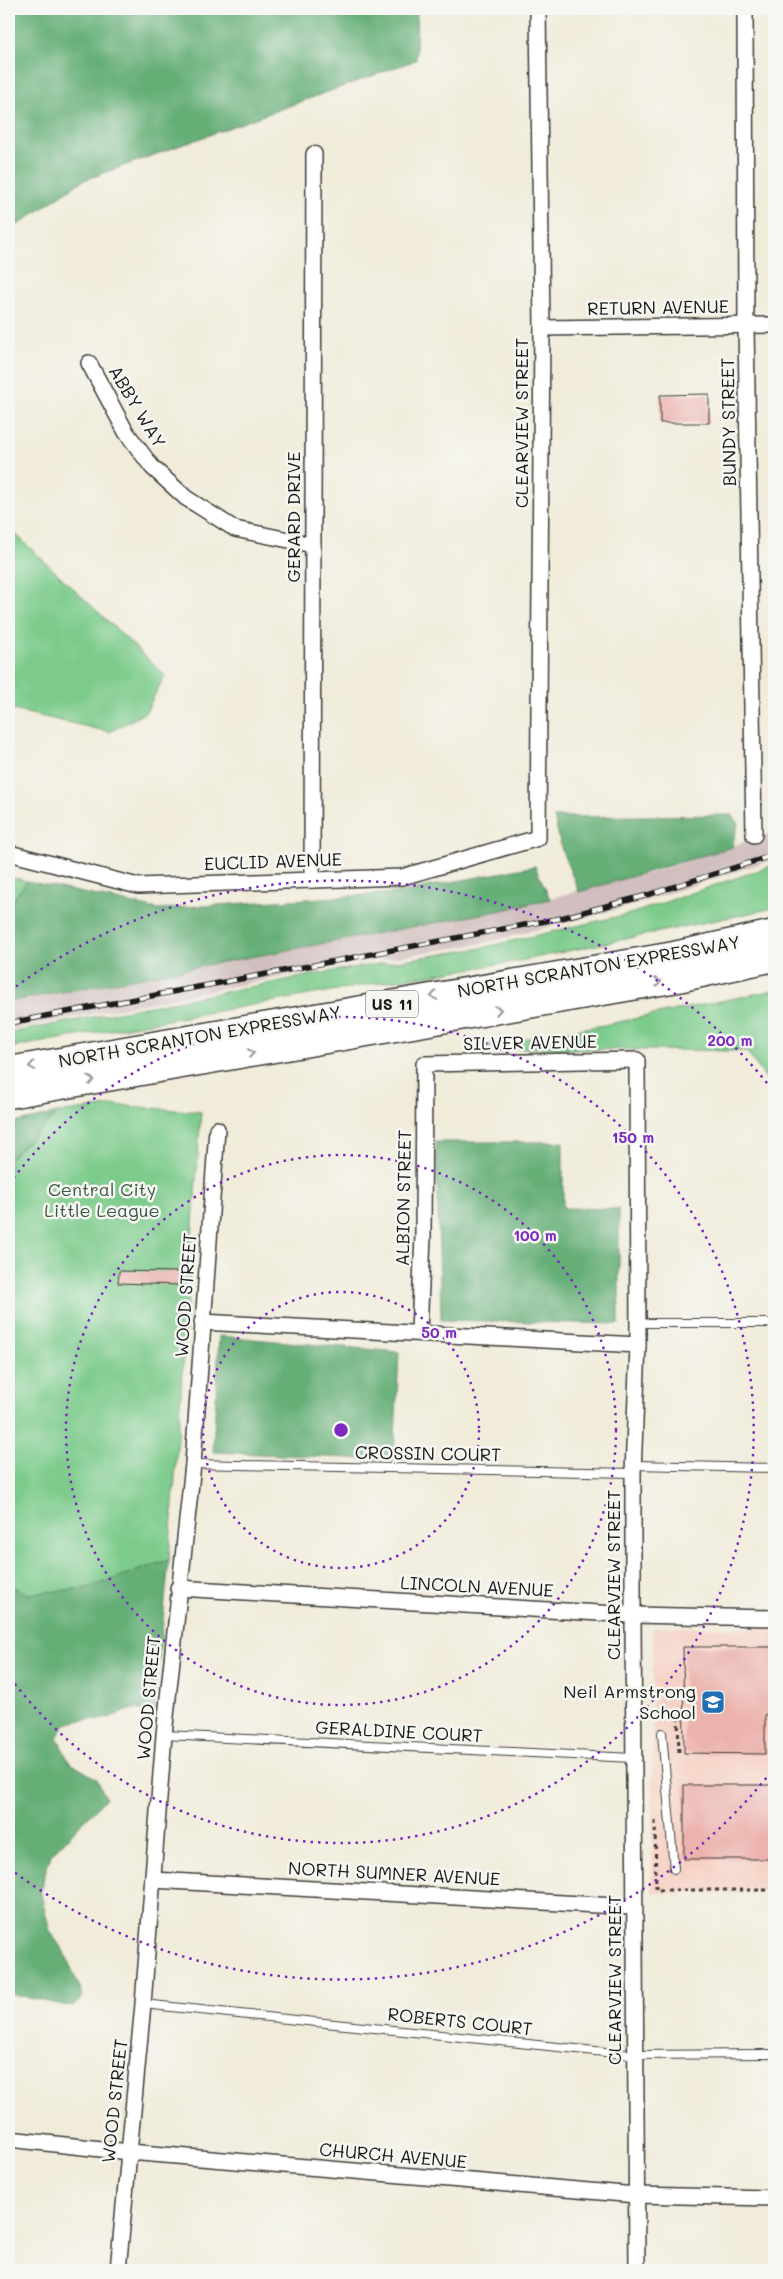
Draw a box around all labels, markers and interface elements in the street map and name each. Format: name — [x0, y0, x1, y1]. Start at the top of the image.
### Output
street label: RETURN AVENUE — [587, 294, 729, 320]
street label: CLEARVIEW STREET — [509, 338, 533, 508]
street label: BUNDY STREET — [715, 357, 741, 487]
street label: ABBY WAY — [104, 361, 172, 452]
street label: GERARD DRIVE — [281, 452, 305, 583]
street label: EUCLID AVENUE — [204, 847, 342, 875]
street label: NORTH SCRANTON EXPRESSWAY — [456, 929, 742, 1003]
one-way arrow — [653, 978, 662, 988]
road number: US 11 — [366, 991, 418, 1018]
one-way arrow — [429, 991, 438, 1001]
street label: NORTH SCRANTON EXPRESSWAY — [57, 999, 343, 1073]
one-way arrow — [493, 1005, 502, 1015]
street label: SILVER AVENUE — [463, 1029, 597, 1055]
text: 200 m — [708, 1030, 753, 1050]
one-way arrow — [247, 1048, 256, 1058]
one-way arrow — [28, 1060, 37, 1070]
one-way arrow — [87, 1076, 96, 1086]
text: 150 m — [612, 1127, 654, 1147]
street label: ALBION STREET — [390, 1129, 416, 1267]
park label: Central City Little League — [44, 1177, 160, 1222]
text: 100 m — [513, 1225, 557, 1245]
street label: WOOD STREET — [169, 1232, 201, 1358]
text: 50 m — [421, 1322, 457, 1342]
centre of rings — [332, 1421, 350, 1439]
street label: CROSSIN COURT — [355, 1440, 501, 1466]
street label: CLEARVIEW STREET — [601, 1490, 625, 1660]
street label: LINCOLN AVENUE — [400, 1570, 554, 1602]
street label: WOOD STREET — [131, 1635, 165, 1761]
place label: Neil Armstrong School — [563, 1679, 696, 1724]
school or university icon: Neil Armstrong School — [700, 1689, 726, 1715]
street label: GERALDINE COURT — [315, 1715, 483, 1747]
street label: NORTH SUMNER AVENUE — [287, 1855, 501, 1891]
street label: CLEARVIEW STREET — [602, 1895, 626, 2065]
street label: ROBERTS COURT — [387, 2001, 534, 2041]
street label: WOOD STREET — [96, 2038, 132, 2164]
street label: CHURCH AVENUE — [318, 2137, 468, 2173]

